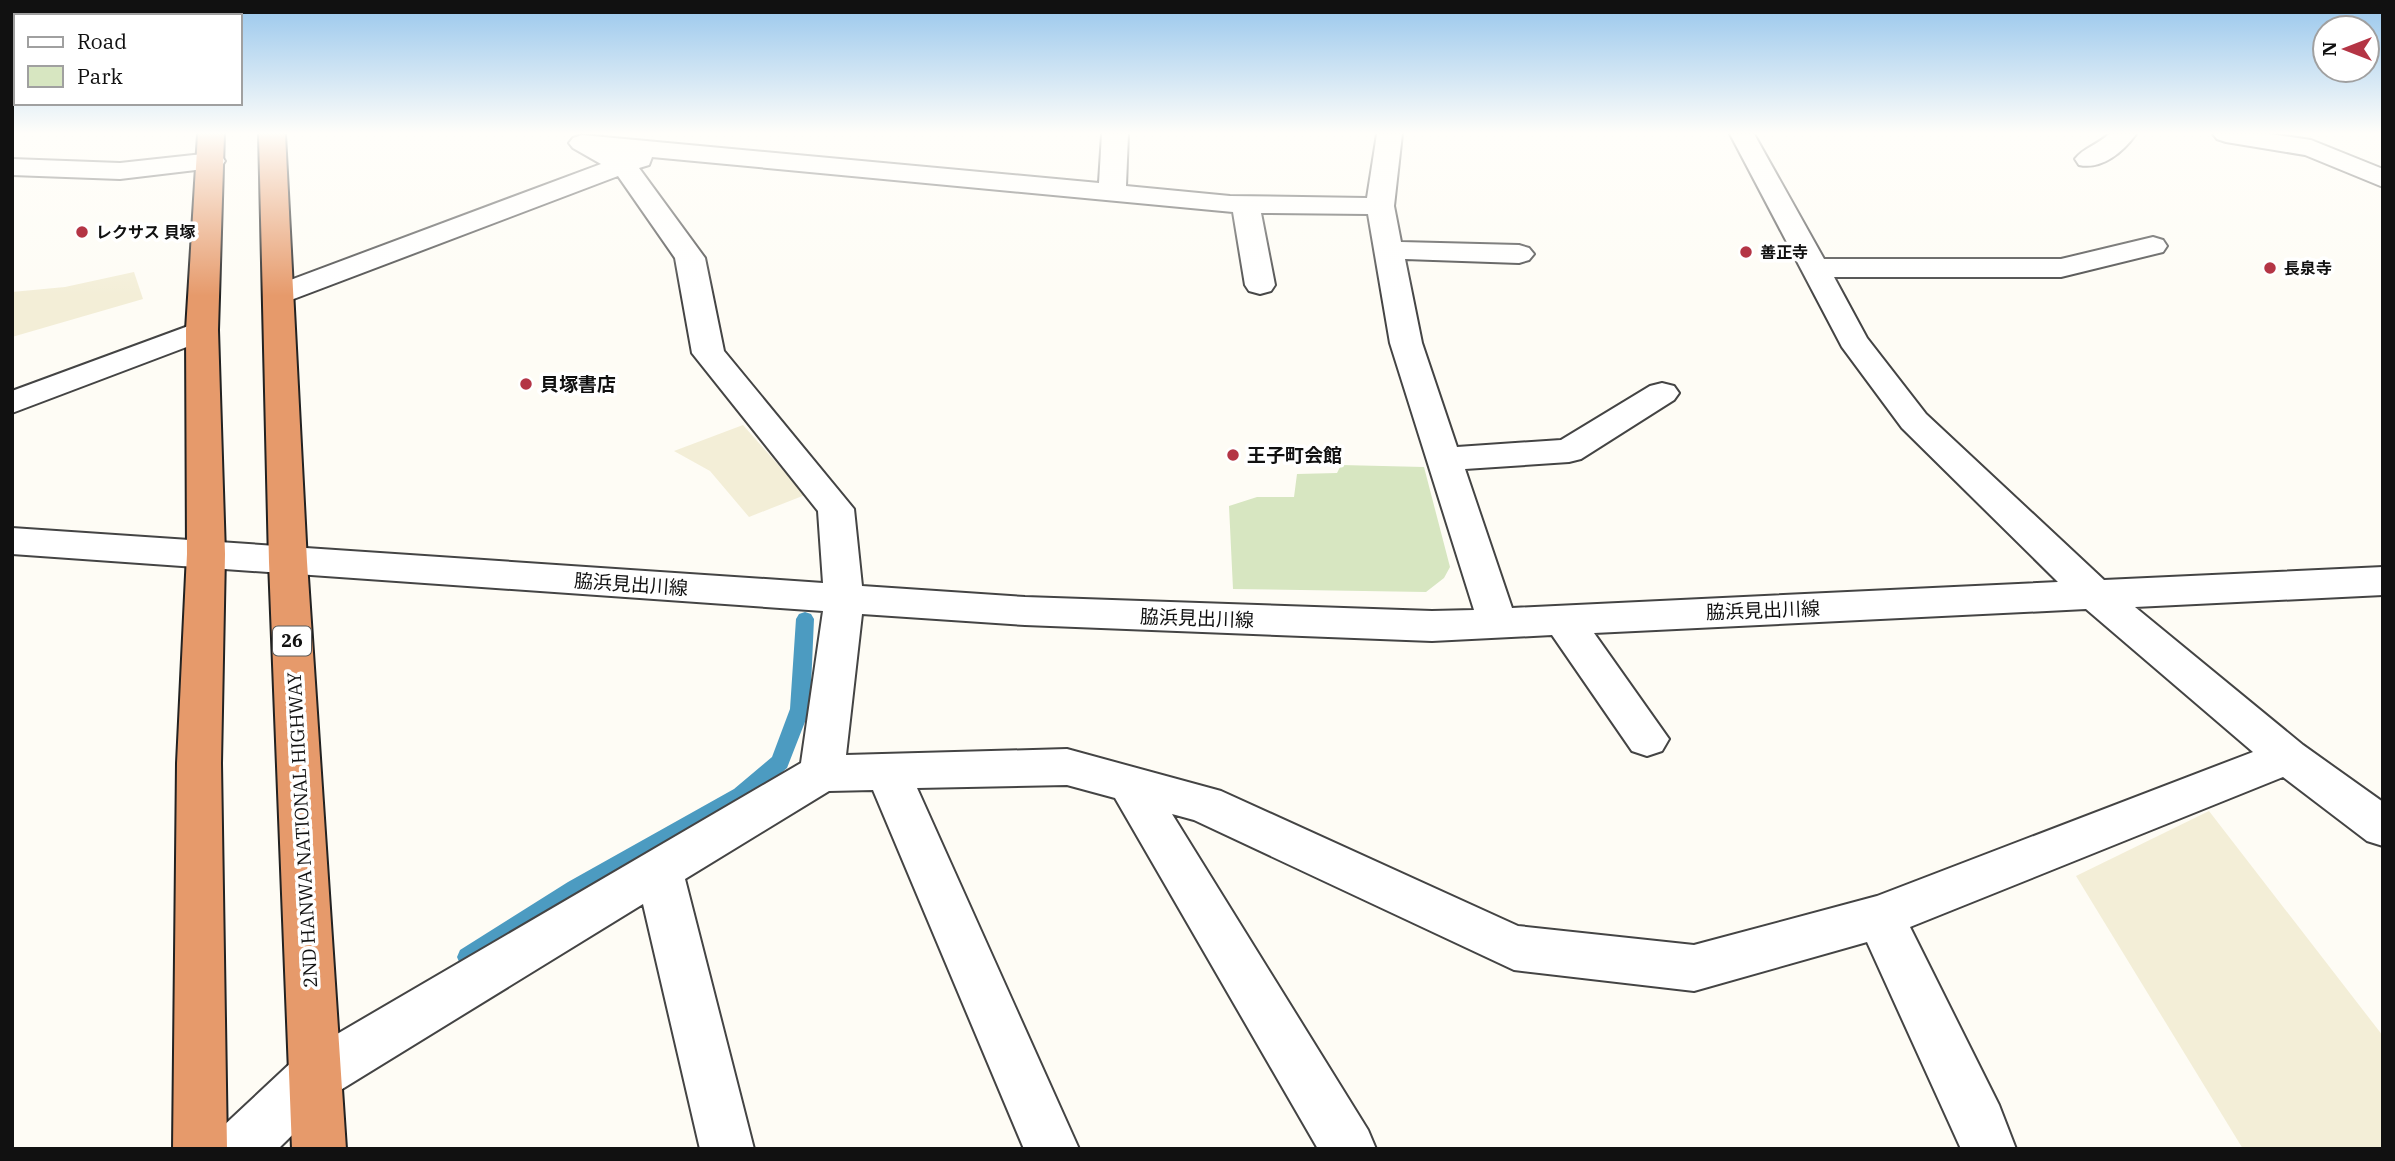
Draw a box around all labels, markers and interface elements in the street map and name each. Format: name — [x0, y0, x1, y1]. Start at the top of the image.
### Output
legend — [14, 14, 242, 105]
north arrow — [2311, 14, 2381, 84]
text: Road — [77, 27, 127, 55]
text: N — [2317, 41, 2341, 57]
text: Park — [77, 62, 124, 90]
place label: レクサス 貝塚 — [96, 222, 195, 242]
marker: レクサス 貝塚 — [74, 224, 90, 240]
place label: 善正寺 — [1760, 242, 1808, 262]
marker: 善正寺 — [1738, 244, 1754, 260]
place label: 長泉寺 — [2284, 258, 2332, 278]
marker: 長泉寺 — [2262, 260, 2278, 276]
place label: 貝塚書店 — [540, 372, 616, 396]
marker: 貝塚書店 — [518, 376, 534, 392]
place label: 王子町会館 — [1247, 443, 1342, 467]
marker: 王子町会館 — [1225, 447, 1241, 463]
street label: 脇浜見出川線 — [573, 568, 689, 600]
street label: 脇浜見出川線 — [1706, 596, 1820, 624]
street label: 脇浜見出川線 — [1140, 604, 1254, 632]
road number: 26 — [273, 626, 311, 656]
street label: 2ND HANWA NATIONAL HIGHWAY — [282, 671, 322, 989]

